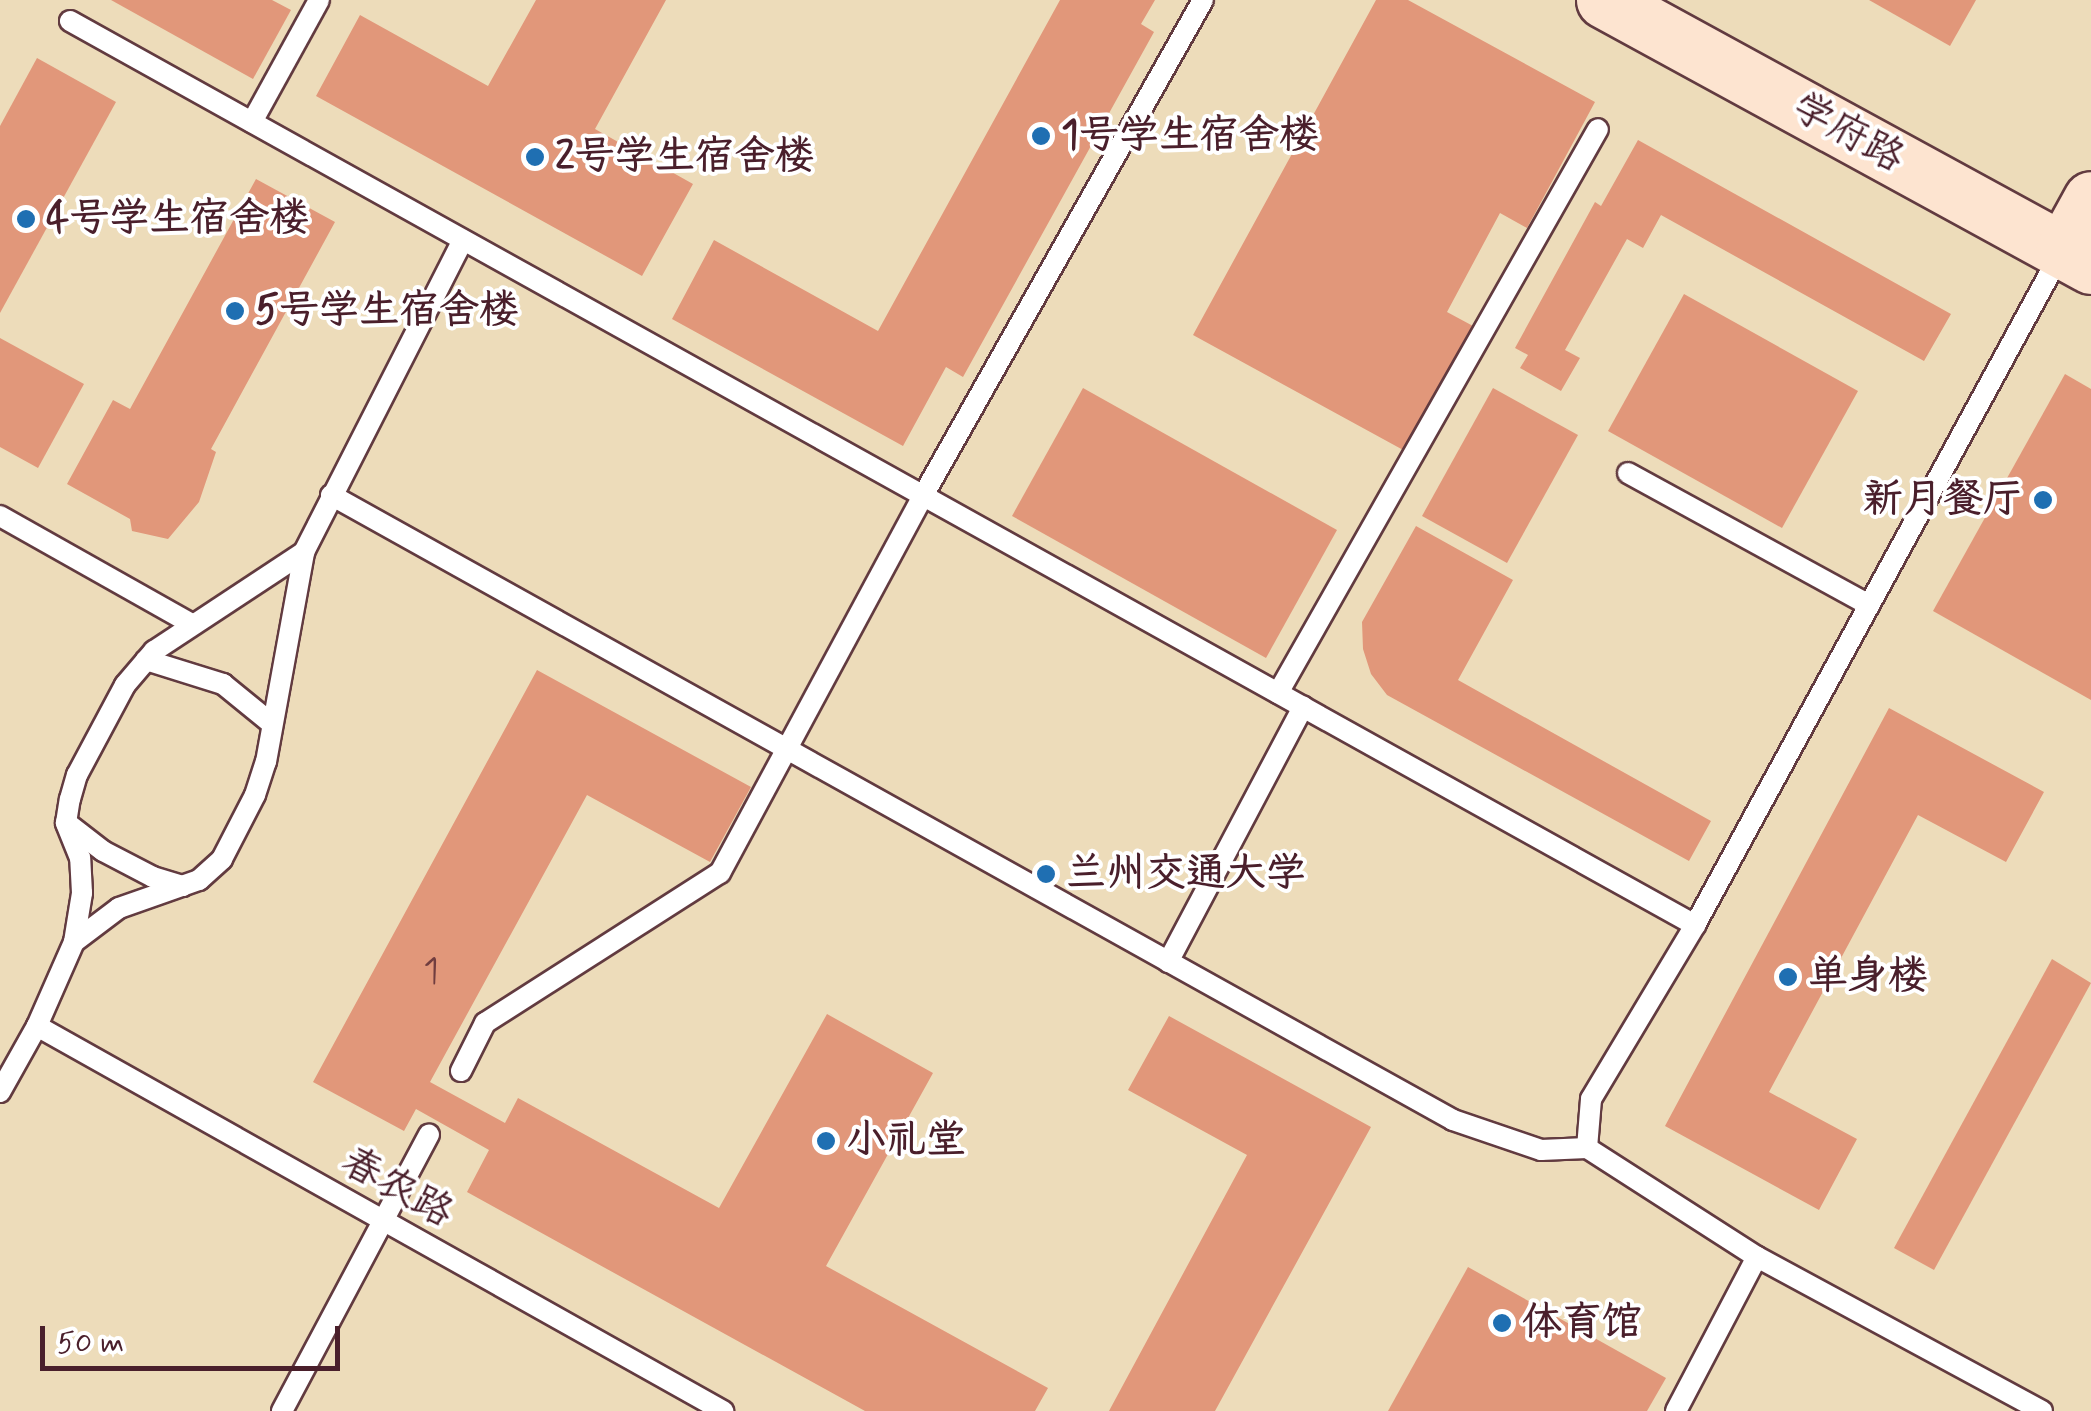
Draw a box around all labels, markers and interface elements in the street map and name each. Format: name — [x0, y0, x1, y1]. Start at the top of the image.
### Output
street label: 学府路 — [1784, 83, 1912, 183]
place label: 1号学生宿舍楼 — [1061, 112, 1319, 160]
marker: 1号学生宿舍楼 — [1030, 125, 1052, 147]
place label: 2号学生宿舍楼 — [555, 133, 815, 181]
marker: 2号学生宿舍楼 — [524, 146, 546, 168]
place label: 4号学生宿舍楼 — [46, 195, 309, 243]
marker: 4号学生宿舍楼 — [15, 208, 37, 230]
place label: 5号学生宿舍楼 — [255, 287, 519, 335]
marker: 5号学生宿舍楼 — [224, 300, 246, 322]
place label: 新月餐厅 — [1863, 476, 2023, 524]
marker: 新月餐厅 — [2032, 489, 2054, 511]
place label: 兰州交通大学 — [1066, 850, 1306, 898]
marker: 兰州交通大学 — [1035, 863, 1057, 885]
house number: 1 — [423, 951, 439, 993]
place label: 单身楼 — [1808, 953, 1928, 1001]
marker: 单身楼 — [1777, 966, 1799, 988]
place label: 小礼堂 — [846, 1117, 966, 1165]
marker: 小礼堂 — [815, 1130, 837, 1152]
street label: 春农路 — [333, 1138, 461, 1238]
place label: 体育馆 — [1522, 1299, 1642, 1347]
scale bar — [45, 1306, 345, 1368]
marker: 体育馆 — [1491, 1312, 1513, 1334]
text: 50 m — [57, 1324, 124, 1363]

